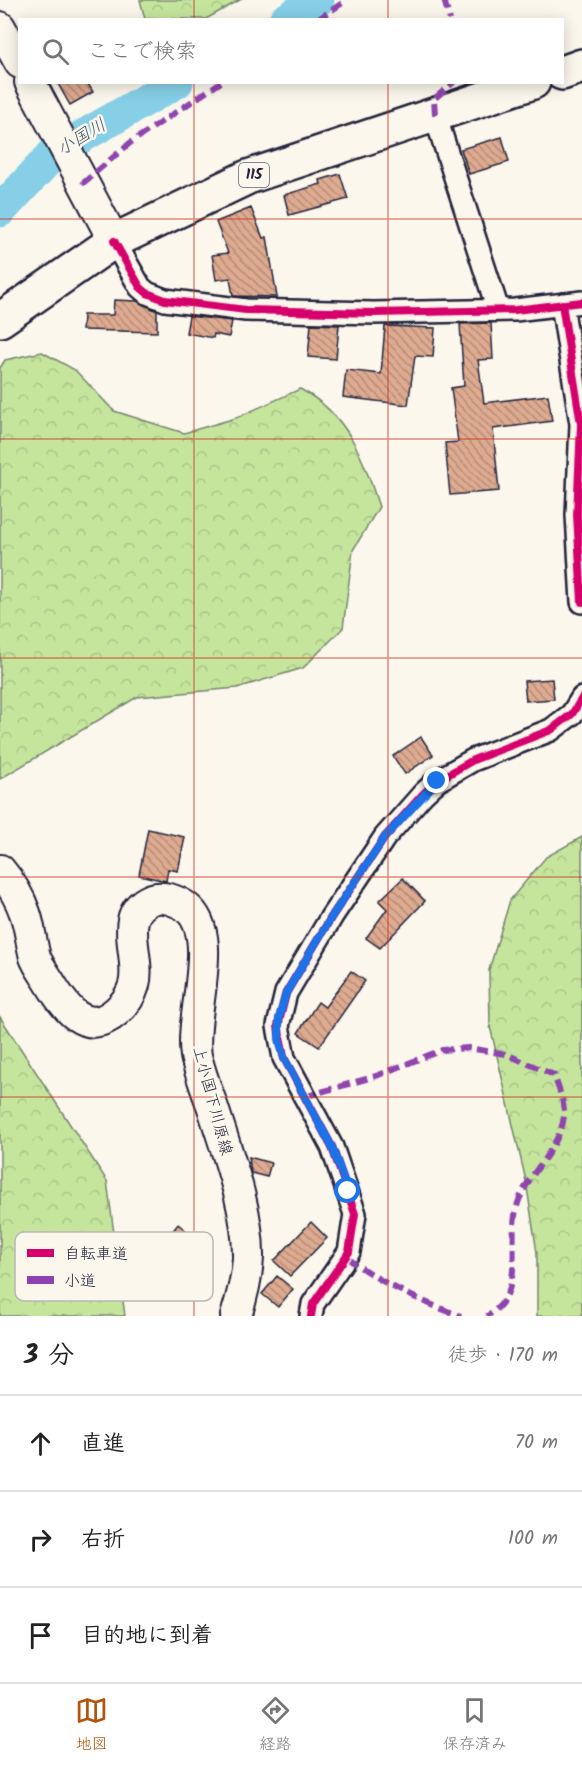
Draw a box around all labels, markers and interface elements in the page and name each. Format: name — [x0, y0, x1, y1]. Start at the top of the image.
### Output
search box — [18, 18, 564, 84]
icon: search — [39, 35, 72, 68]
text: ここで検索 — [87, 35, 197, 70]
water label: 小国川 — [51, 112, 113, 164]
road number: 115 — [239, 163, 269, 187]
route end — [423, 767, 449, 793]
street label: 上小国下川原線 — [185, 1044, 239, 1158]
route start — [334, 1177, 360, 1203]
legend — [15, 1232, 213, 1301]
text: 自転車道 — [64, 1242, 128, 1267]
text: 小道 — [64, 1269, 96, 1294]
text: 3 分 — [24, 1335, 74, 1377]
text: 徒歩 · 170 m — [448, 1340, 558, 1372]
icon: ahead — [24, 1427, 57, 1460]
text: 直進 — [81, 1427, 125, 1462]
text: 70 m — [515, 1427, 558, 1459]
icon: right — [24, 1523, 57, 1556]
text: 右折 — [81, 1523, 125, 1558]
text: 100 m — [508, 1523, 558, 1555]
icon: arrive — [24, 1619, 57, 1652]
text: 目的地に到着 — [81, 1619, 213, 1654]
tab: 地図 — [75, 1694, 108, 1757]
tab: 経路 — [259, 1694, 292, 1757]
tab: 保存済み — [443, 1694, 507, 1757]

